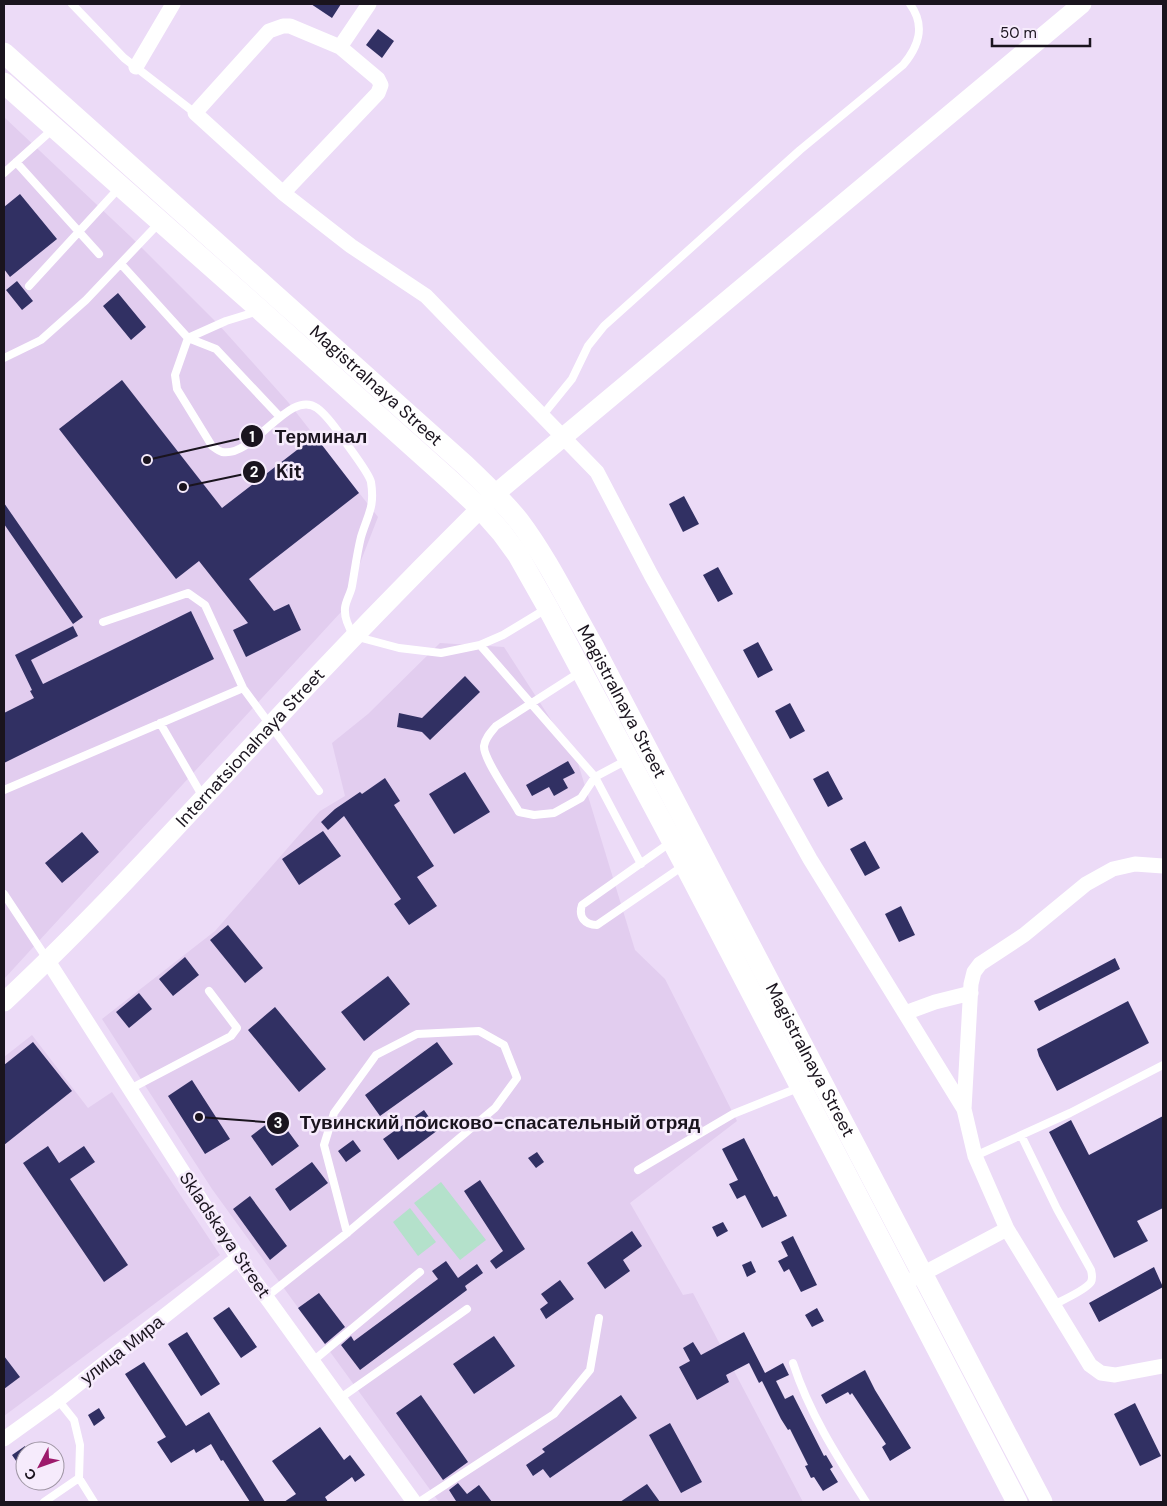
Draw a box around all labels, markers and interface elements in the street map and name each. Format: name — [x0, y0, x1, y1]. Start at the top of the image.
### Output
scale bar — [992, 15, 1090, 47]
text: 50 m — [1000, 23, 1037, 43]
street label: Magistralnaya Street — [305, 320, 448, 451]
callout: Терминал — [239, 419, 377, 453]
text: Терминал — [275, 424, 367, 449]
text: 1 — [249, 427, 255, 447]
callout: Kit — [241, 455, 312, 489]
text: Kit — [276, 459, 302, 484]
text: 2 — [250, 462, 259, 482]
street label: Magistralnaya Street — [572, 620, 672, 782]
street label: Internatsionalnaya Street — [171, 663, 330, 832]
street label: Magistralnaya Street — [760, 979, 860, 1141]
callout: Тувинский поисково-спасательный отряд — [265, 1106, 711, 1140]
text: Тувинский поисково-спасательный отряд — [300, 1110, 700, 1135]
text: 3 — [273, 1113, 283, 1133]
street label: Skladskaya Street — [174, 1167, 276, 1303]
street label: улица Мира — [75, 1309, 169, 1390]
north arrow — [15, 1441, 65, 1491]
text: С — [20, 1465, 40, 1484]

